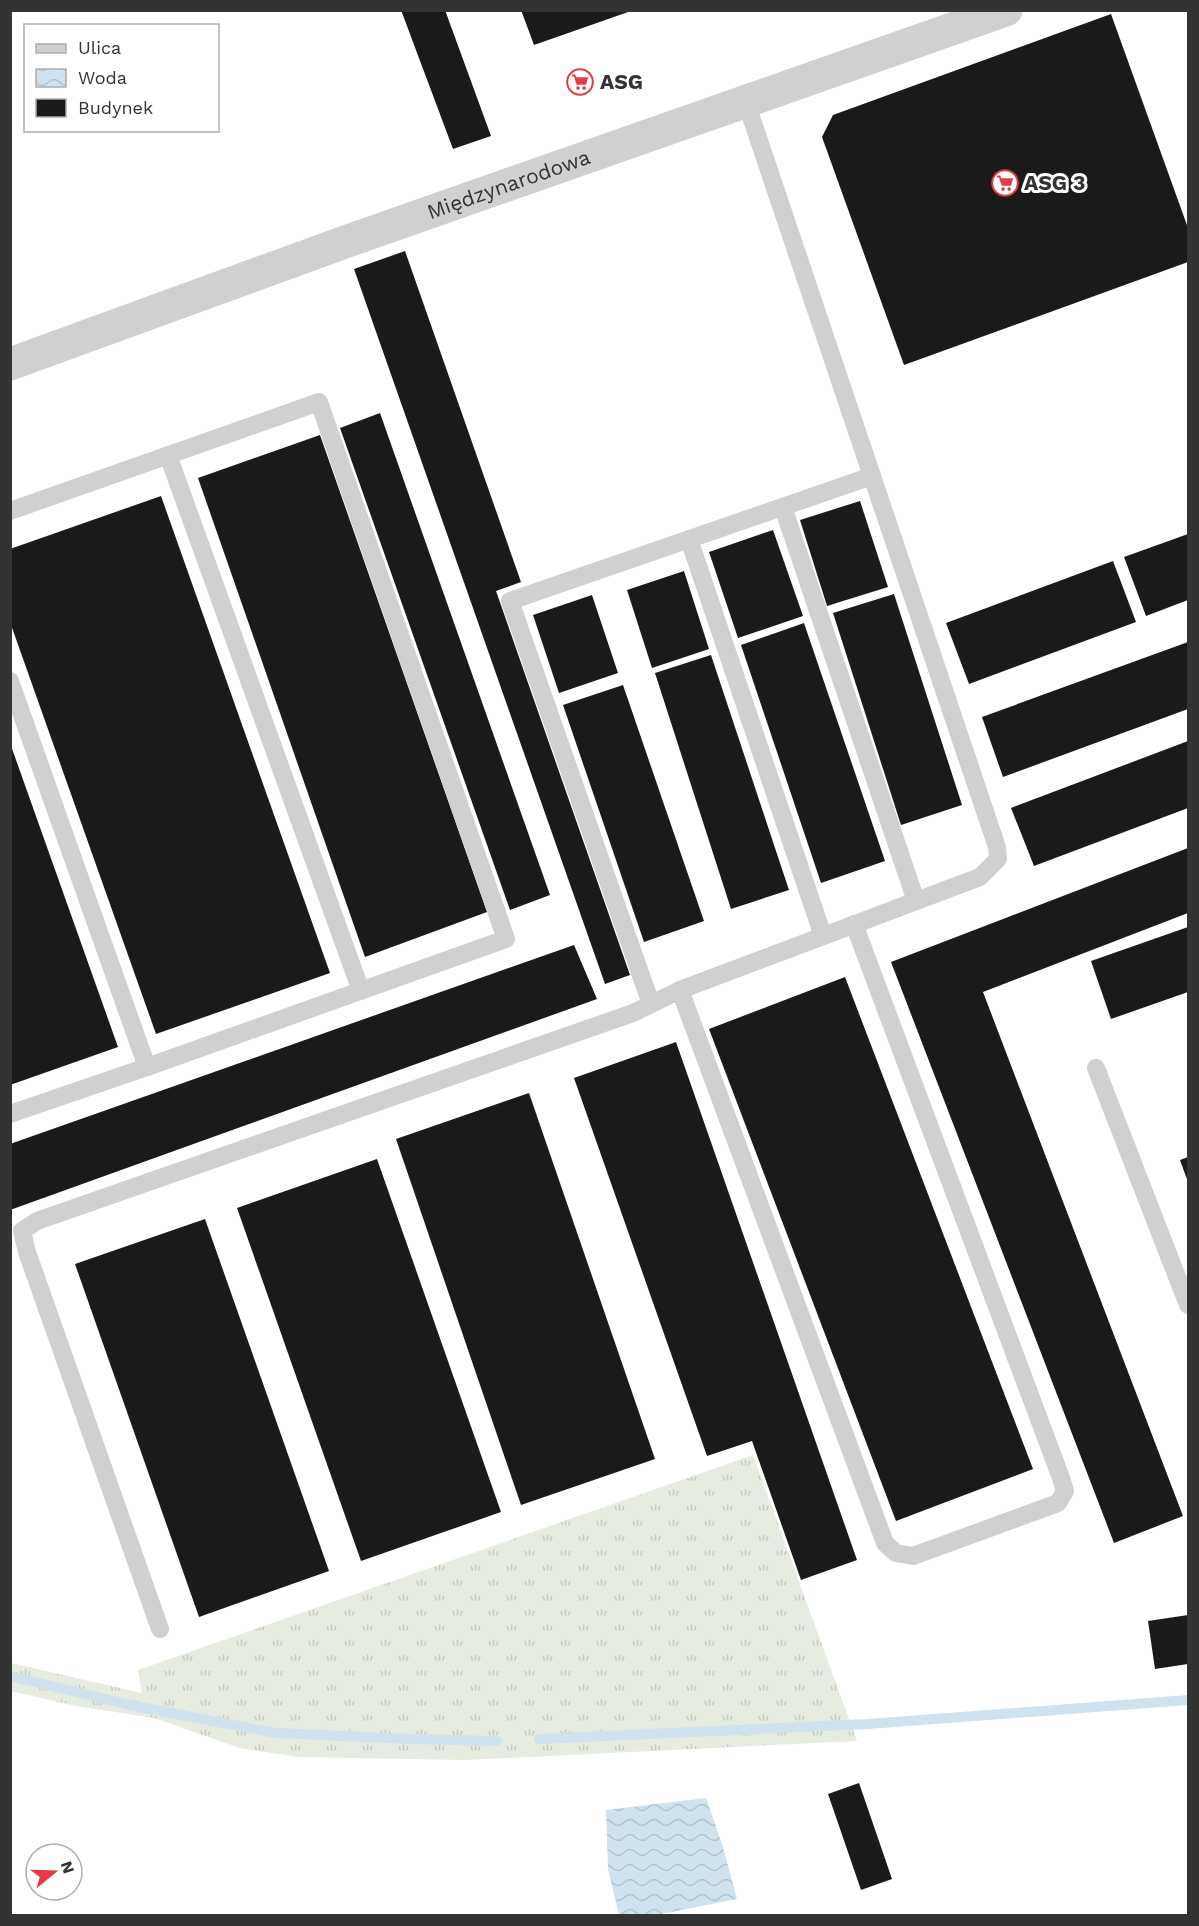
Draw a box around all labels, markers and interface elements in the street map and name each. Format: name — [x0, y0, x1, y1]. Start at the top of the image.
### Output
legend — [24, 24, 219, 132]
text: Ulica — [78, 37, 121, 58]
text: Woda — [78, 67, 127, 88]
supermarket icon: ASG — [565, 67, 595, 97]
place label: ASG — [600, 69, 643, 94]
text: Budynek — [78, 97, 153, 118]
street label: Międzynarodowa — [424, 144, 594, 224]
supermarket icon: ASG 3 — [990, 168, 1020, 198]
place label: ASG 3 — [1024, 170, 1085, 195]
north arrow — [24, 1842, 84, 1902]
text: N — [57, 1859, 79, 1876]

